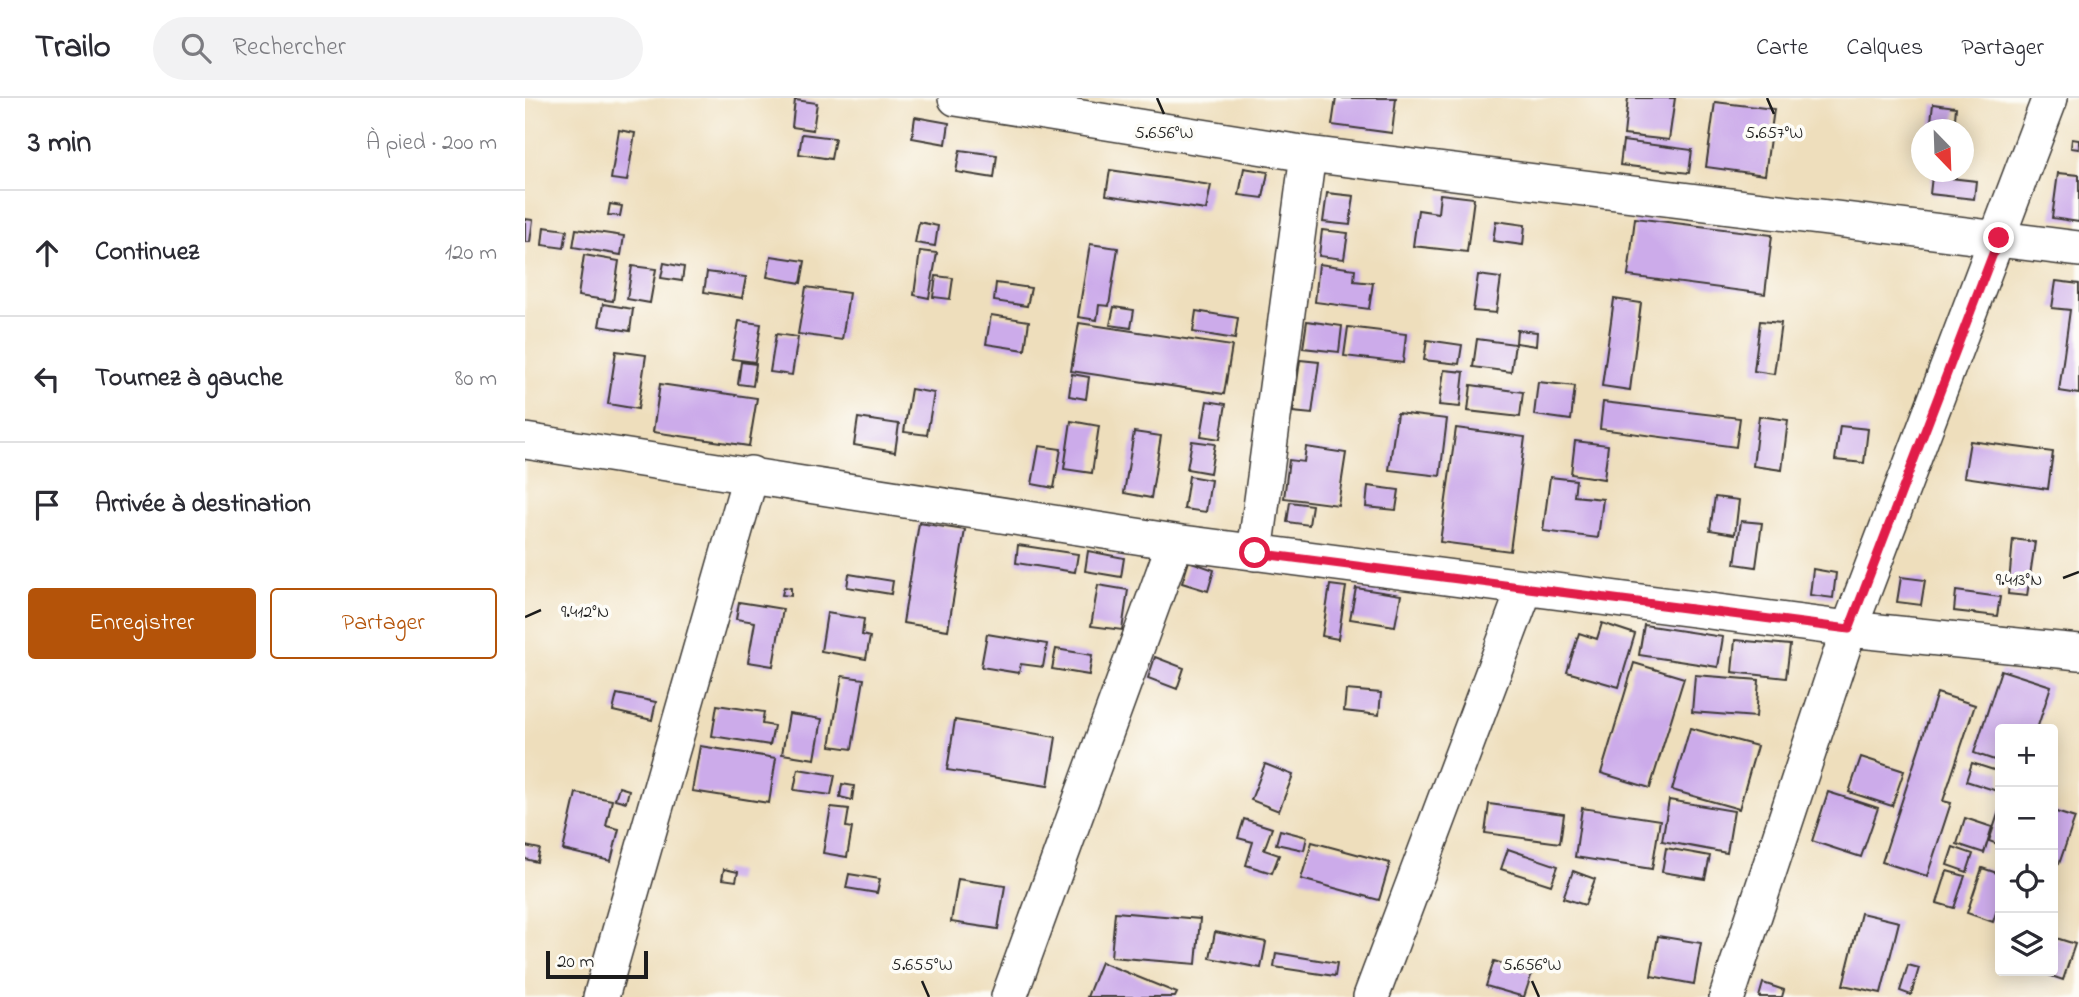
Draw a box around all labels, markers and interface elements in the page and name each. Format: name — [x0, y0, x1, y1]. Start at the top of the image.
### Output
search box — [153, 17, 643, 80]
text: Trailo — [35, 24, 111, 72]
icon: search — [177, 29, 215, 67]
text: Rechercher — [233, 29, 346, 67]
text: Carte — [1756, 31, 1808, 66]
text: Calques — [1846, 31, 1923, 66]
text: Partager — [1961, 31, 2044, 66]
north arrow — [1911, 119, 1974, 182]
text: 5.656°W — [1135, 121, 1193, 147]
text: 5.657°W — [1745, 121, 1803, 147]
text: 3 min — [28, 122, 91, 166]
text: À pied · 200 m — [366, 127, 497, 160]
route end — [1983, 222, 2014, 253]
icon: ahead — [28, 234, 66, 272]
text: Continuez — [95, 234, 199, 272]
text: 120 m — [445, 237, 497, 270]
icon: left — [28, 360, 66, 398]
text: Tournez à gauche — [95, 360, 283, 398]
text: 80 m — [455, 363, 497, 396]
icon: arrive — [28, 486, 66, 524]
text: Arrivée à destination — [95, 486, 311, 524]
route start — [1239, 537, 1270, 568]
text: 9.413°N — [1996, 568, 2042, 594]
button: Enregistrer — [28, 588, 256, 659]
button: Partager — [270, 588, 497, 659]
text: 9.412°N — [561, 600, 609, 626]
map controls — [1995, 724, 2058, 976]
button: + — [1995, 724, 2058, 787]
button: − — [1995, 787, 2058, 850]
button: locate — [1995, 850, 2058, 913]
button: layers — [1995, 913, 2058, 976]
scale bar — [546, 948, 647, 980]
text: 20 m — [557, 949, 594, 976]
text: 5.655°W — [891, 953, 953, 979]
text: 5.656°W — [1503, 953, 1561, 979]

